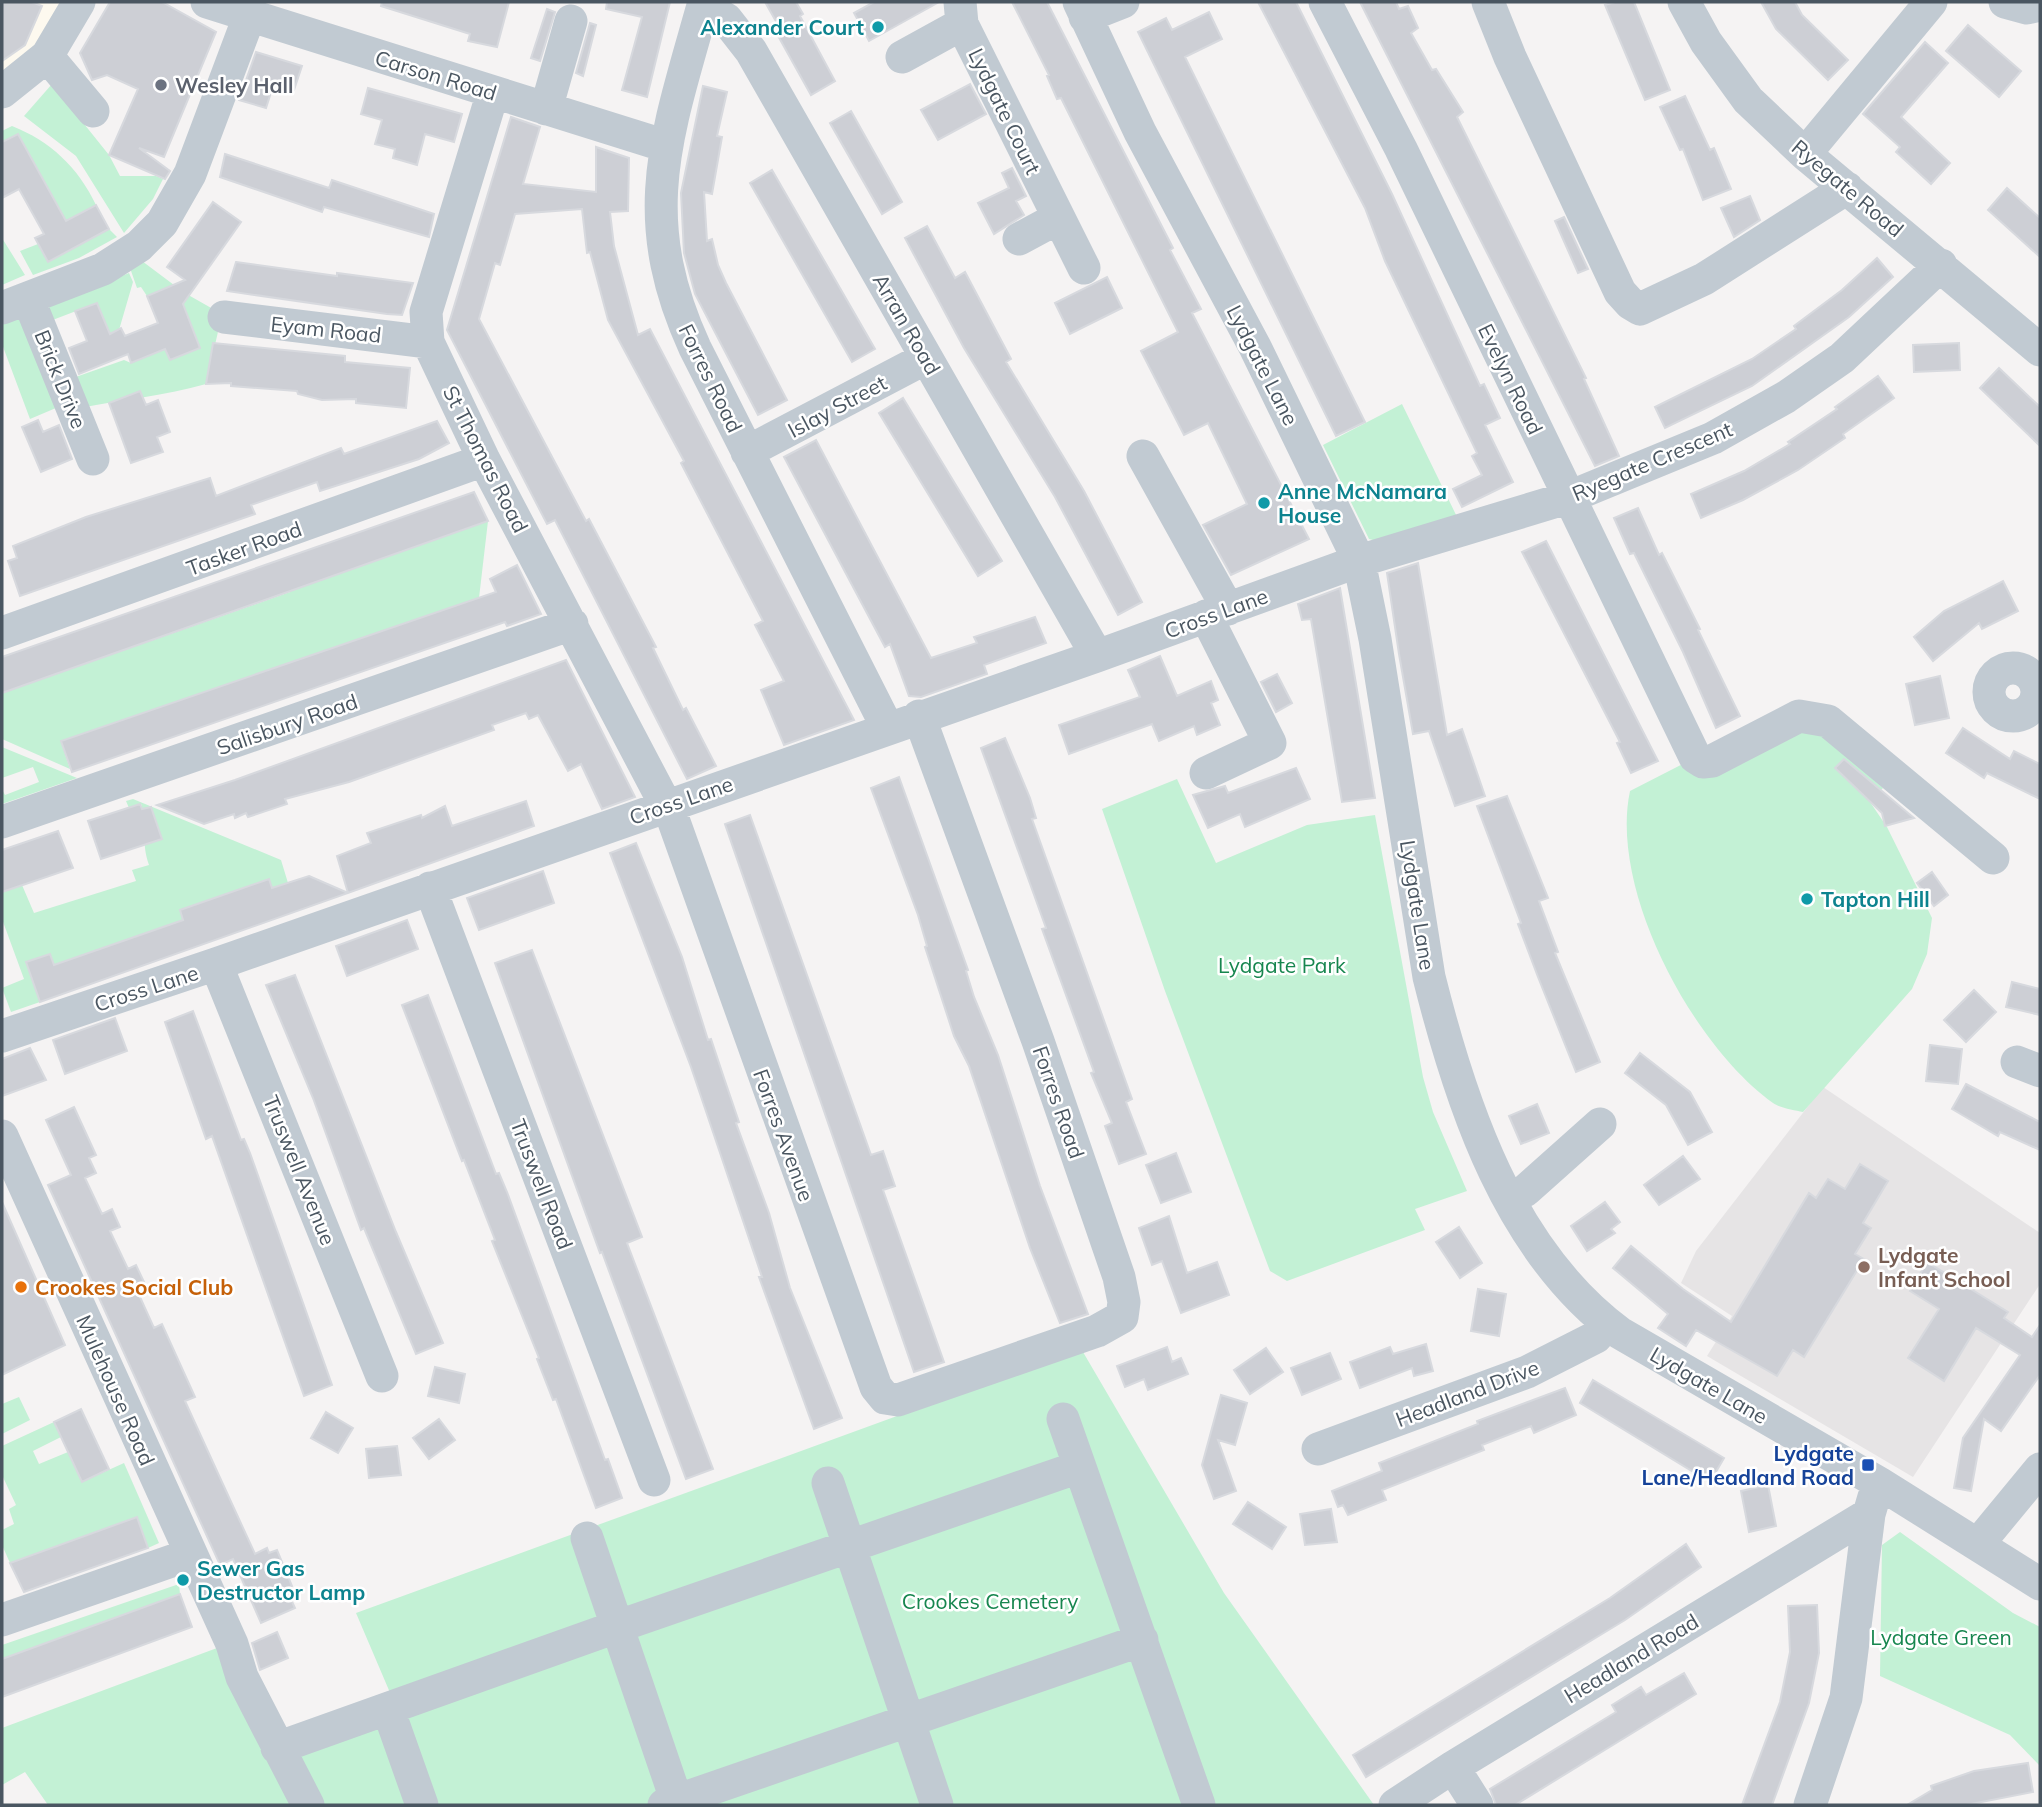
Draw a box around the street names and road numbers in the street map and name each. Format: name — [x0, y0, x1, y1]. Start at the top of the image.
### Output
street label: Carson Road — [372, 44, 500, 106]
street label: Lydgate Court — [963, 44, 1047, 178]
street label: Ryegate Road — [1787, 134, 1909, 242]
street label: Arran Road — [868, 269, 946, 379]
street label: Lydgate Lane — [1222, 301, 1304, 429]
street label: Eyam Road — [269, 310, 383, 348]
street label: Evelyn Road — [1473, 319, 1549, 439]
street label: Forres Road — [674, 320, 748, 436]
street label: Brick Drive — [29, 326, 93, 432]
street label: Islay Street — [783, 369, 891, 443]
street label: St Thomas Road — [438, 381, 534, 537]
street label: Ryegate Crescent — [1568, 416, 1736, 506]
street label: Tasker Road — [183, 515, 305, 581]
street label: Cross Lane — [1161, 582, 1271, 644]
street label: Salisbury Road — [213, 688, 361, 760]
street label: Cross Lane — [626, 770, 736, 830]
street label: Lydgate Lane — [1395, 838, 1441, 972]
street label: Cross Lane — [91, 959, 201, 1017]
street label: Forres Road — [1028, 1042, 1090, 1162]
street label: Forres Avenue — [748, 1065, 820, 1205]
street label: Truswell Avenue — [258, 1091, 342, 1249]
street label: Truswell Road — [505, 1115, 579, 1253]
street label: Mulehouse Road — [71, 1311, 161, 1469]
street label: Lydgate Lane — [1646, 1341, 1772, 1429]
street label: Headland Drive — [1392, 1354, 1542, 1432]
street label: Headland Road — [1559, 1608, 1703, 1708]

